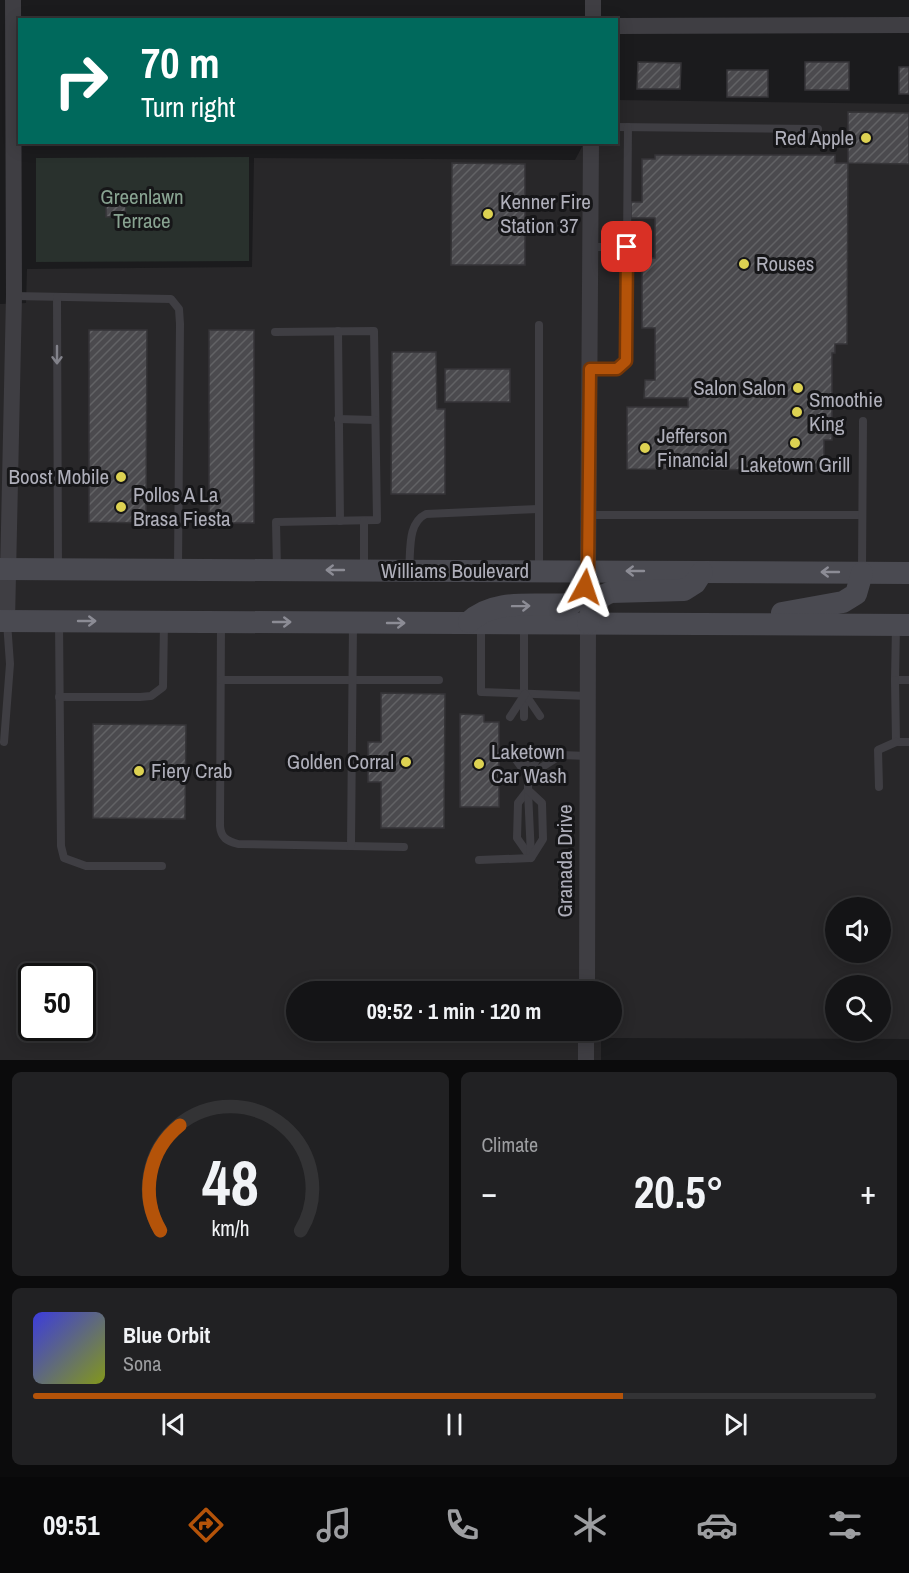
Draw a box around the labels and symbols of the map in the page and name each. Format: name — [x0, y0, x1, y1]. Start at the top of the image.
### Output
place label: Red Apple — [775, 123, 854, 152]
marker: Red Apple — [859, 131, 873, 145]
park label: Greenlawn Terrace — [100, 182, 184, 235]
place label: Kenner Fire Station 37 — [500, 187, 591, 240]
marker: Kenner Fire Station 37 — [481, 207, 495, 221]
pin — [601, 221, 652, 272]
place label: Rouses — [756, 249, 814, 278]
marker: Rouses — [737, 257, 751, 271]
one-way arrow — [51, 345, 63, 365]
place label: Salon Salon — [693, 373, 786, 402]
marker: Salon Salon — [791, 381, 805, 395]
place label: Smoothie King — [809, 385, 883, 438]
marker: Smoothie King — [790, 405, 804, 419]
place label: Jefferson Financial — [657, 421, 728, 474]
marker: Laketown Grill — [788, 436, 802, 450]
marker: Jefferson Financial — [638, 441, 652, 455]
place label: Laketown Grill — [740, 450, 850, 479]
place label: Boost Mobile — [8, 462, 109, 491]
marker: Boost Mobile — [114, 470, 128, 484]
place label: Pollos A La Brasa Fiesta — [133, 480, 231, 533]
marker: Pollos A La Brasa Fiesta — [114, 500, 128, 514]
position arrow — [553, 555, 617, 619]
street label: Williams Boulevard — [381, 556, 529, 585]
one-way arrow — [325, 564, 345, 576]
one-way arrow — [625, 565, 645, 577]
one-way arrow — [820, 566, 840, 578]
one-way arrow — [511, 600, 531, 612]
one-way arrow — [76, 615, 96, 627]
one-way arrow — [271, 616, 291, 628]
one-way arrow — [386, 617, 406, 629]
place label: Laketown Car Wash — [491, 737, 567, 790]
place label: Golden Corral — [287, 747, 394, 776]
marker: Golden Corral — [399, 755, 413, 769]
place label: Fiery Crab — [151, 756, 232, 785]
marker: Laketown Car Wash — [472, 757, 486, 771]
marker: Fiery Crab — [132, 764, 146, 778]
street label: Granada Drive — [550, 805, 579, 917]
speed limit sign: 50 — [18, 963, 96, 1041]

